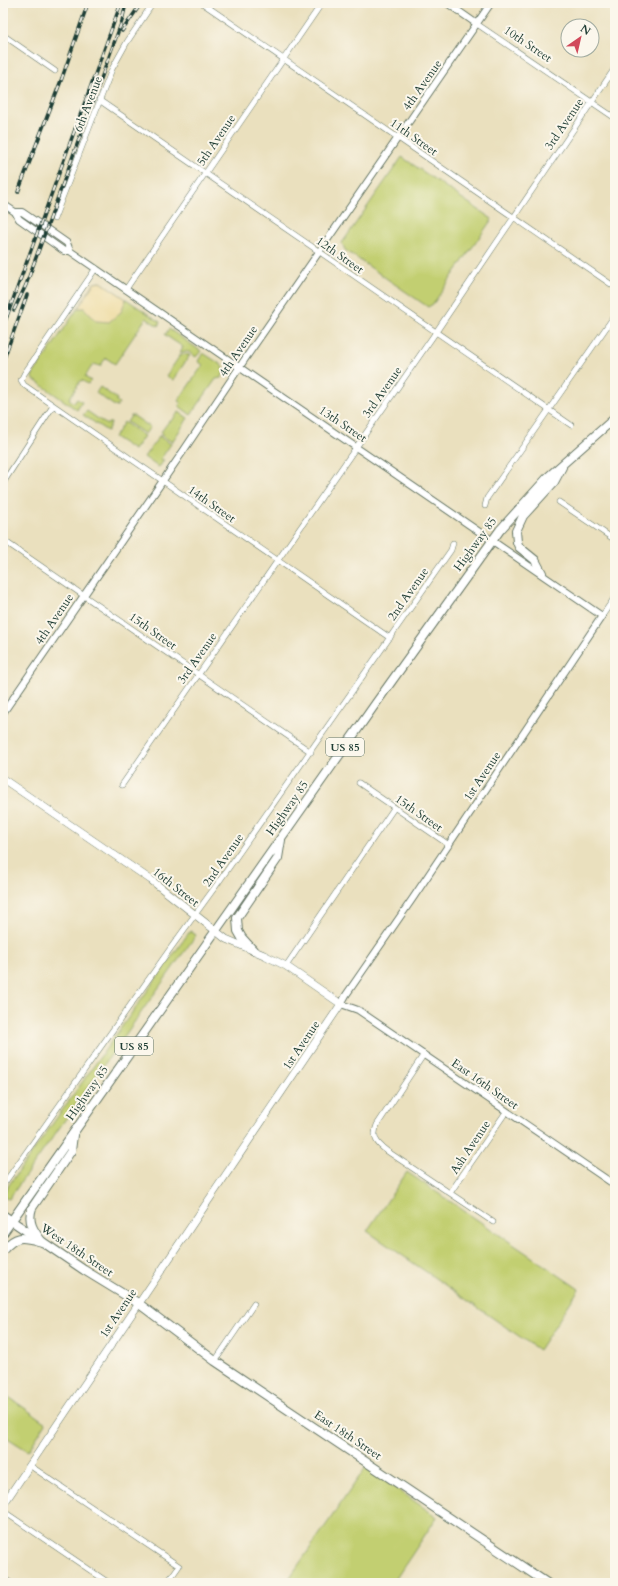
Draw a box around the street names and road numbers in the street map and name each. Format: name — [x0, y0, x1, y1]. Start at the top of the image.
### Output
street label: 10th Street — [501, 22, 555, 66]
street label: 4th Avenue — [399, 56, 445, 114]
street label: 6th Avenue — [70, 74, 106, 134]
street label: 3rd Avenue — [541, 95, 587, 153]
street label: 5th Avenue — [193, 111, 239, 169]
street label: 11th Street — [387, 115, 441, 159]
street label: 12th Street — [313, 233, 367, 277]
street label: 4th Avenue — [215, 322, 261, 380]
street label: 3rd Avenue — [359, 363, 405, 421]
street label: 13th Street — [316, 402, 370, 446]
street label: 14th Street — [185, 482, 239, 526]
street label: Highway 85 — [450, 514, 500, 574]
street label: 2nd Avenue — [384, 564, 432, 624]
street label: 4th Avenue — [31, 590, 77, 648]
street label: 15th Street — [126, 609, 180, 653]
street label: 3rd Avenue — [174, 629, 220, 687]
road number: US 85 — [326, 738, 364, 756]
street label: 1st Avenue — [460, 748, 504, 804]
street label: Highway 85 — [262, 777, 312, 839]
street label: 15th Street — [392, 791, 446, 835]
street label: 2nd Avenue — [199, 830, 247, 890]
street label: 16th Street — [149, 864, 203, 910]
street label: 1st Avenue — [279, 1017, 323, 1073]
road number: US 85 — [115, 1037, 153, 1055]
street label: East 16th Street — [448, 1055, 522, 1113]
street label: Highway 85 — [62, 1062, 112, 1124]
street label: Ash Avenue — [446, 1117, 494, 1177]
street label: West 18th Street — [37, 1219, 117, 1280]
street label: 1st Avenue — [96, 1285, 140, 1341]
street label: East 18th Street — [311, 1406, 385, 1464]

